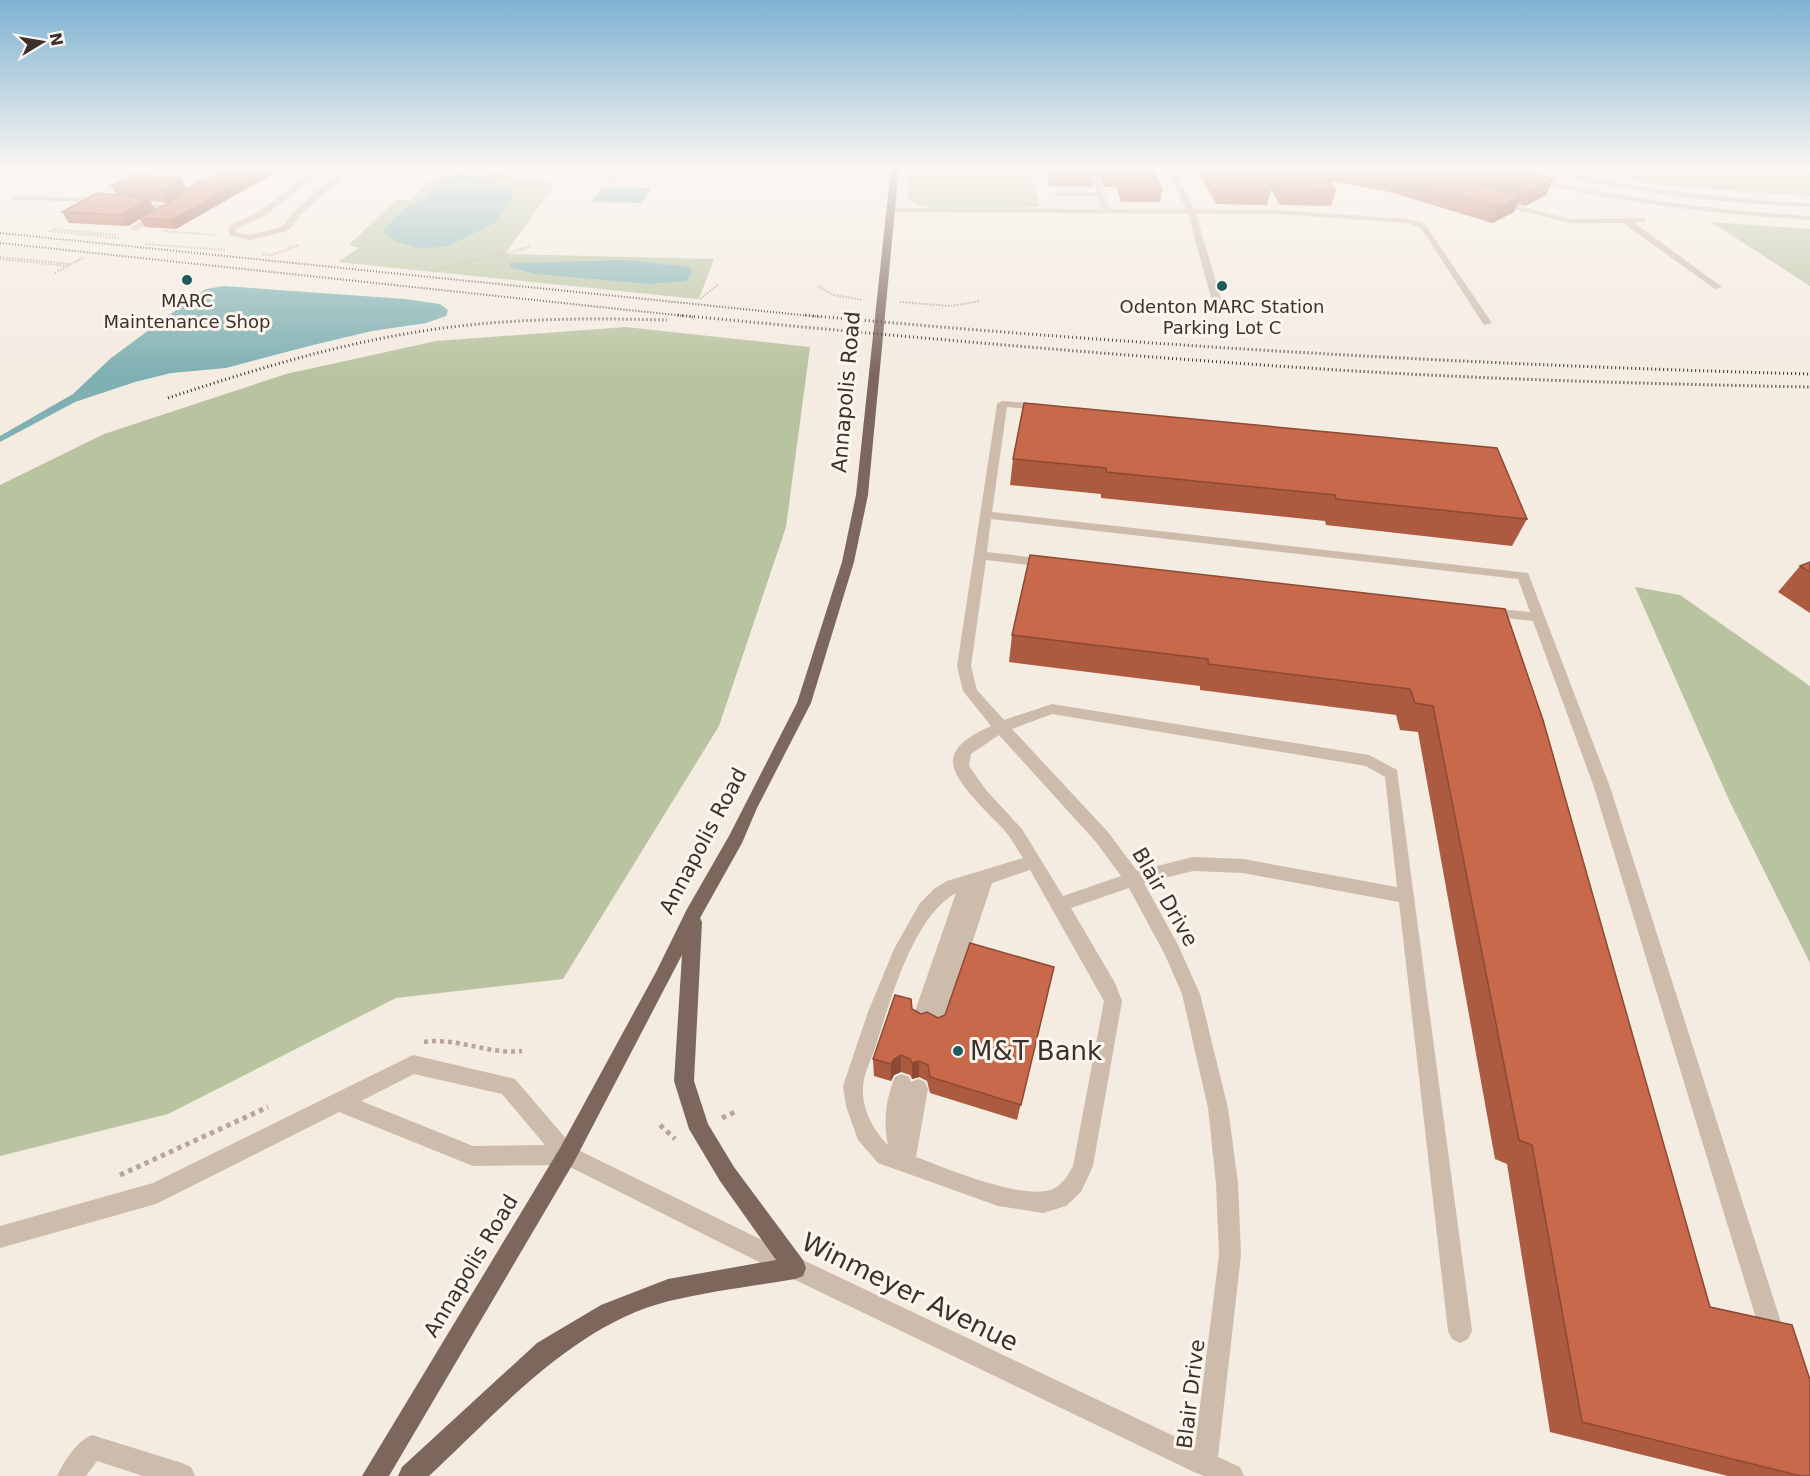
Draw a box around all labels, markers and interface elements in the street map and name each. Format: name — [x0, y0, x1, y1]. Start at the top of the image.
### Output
north arrow — [12, 12, 72, 72]
text: N — [46, 31, 67, 48]
marker: MARC Maintenance Shop — [180, 273, 194, 287]
marker: Odenton MARC Station Parking Lot C — [1215, 279, 1229, 293]
place label: MARC Maintenance Shop — [104, 290, 270, 332]
place label: Odenton MARC Station Parking Lot C — [1119, 296, 1325, 338]
street label: Annapolis Road — [827, 310, 865, 474]
street label: Annapolis Road — [654, 764, 752, 918]
street label: Blair Drive — [1127, 843, 1203, 951]
place label: M&T Bank — [970, 1036, 1102, 1066]
marker: M&T Bank — [951, 1044, 965, 1058]
street label: Annapolis Road — [419, 1190, 523, 1342]
street label: Winmeyer Avenue — [797, 1227, 1023, 1357]
street label: Blair Drive — [1172, 1338, 1210, 1450]

